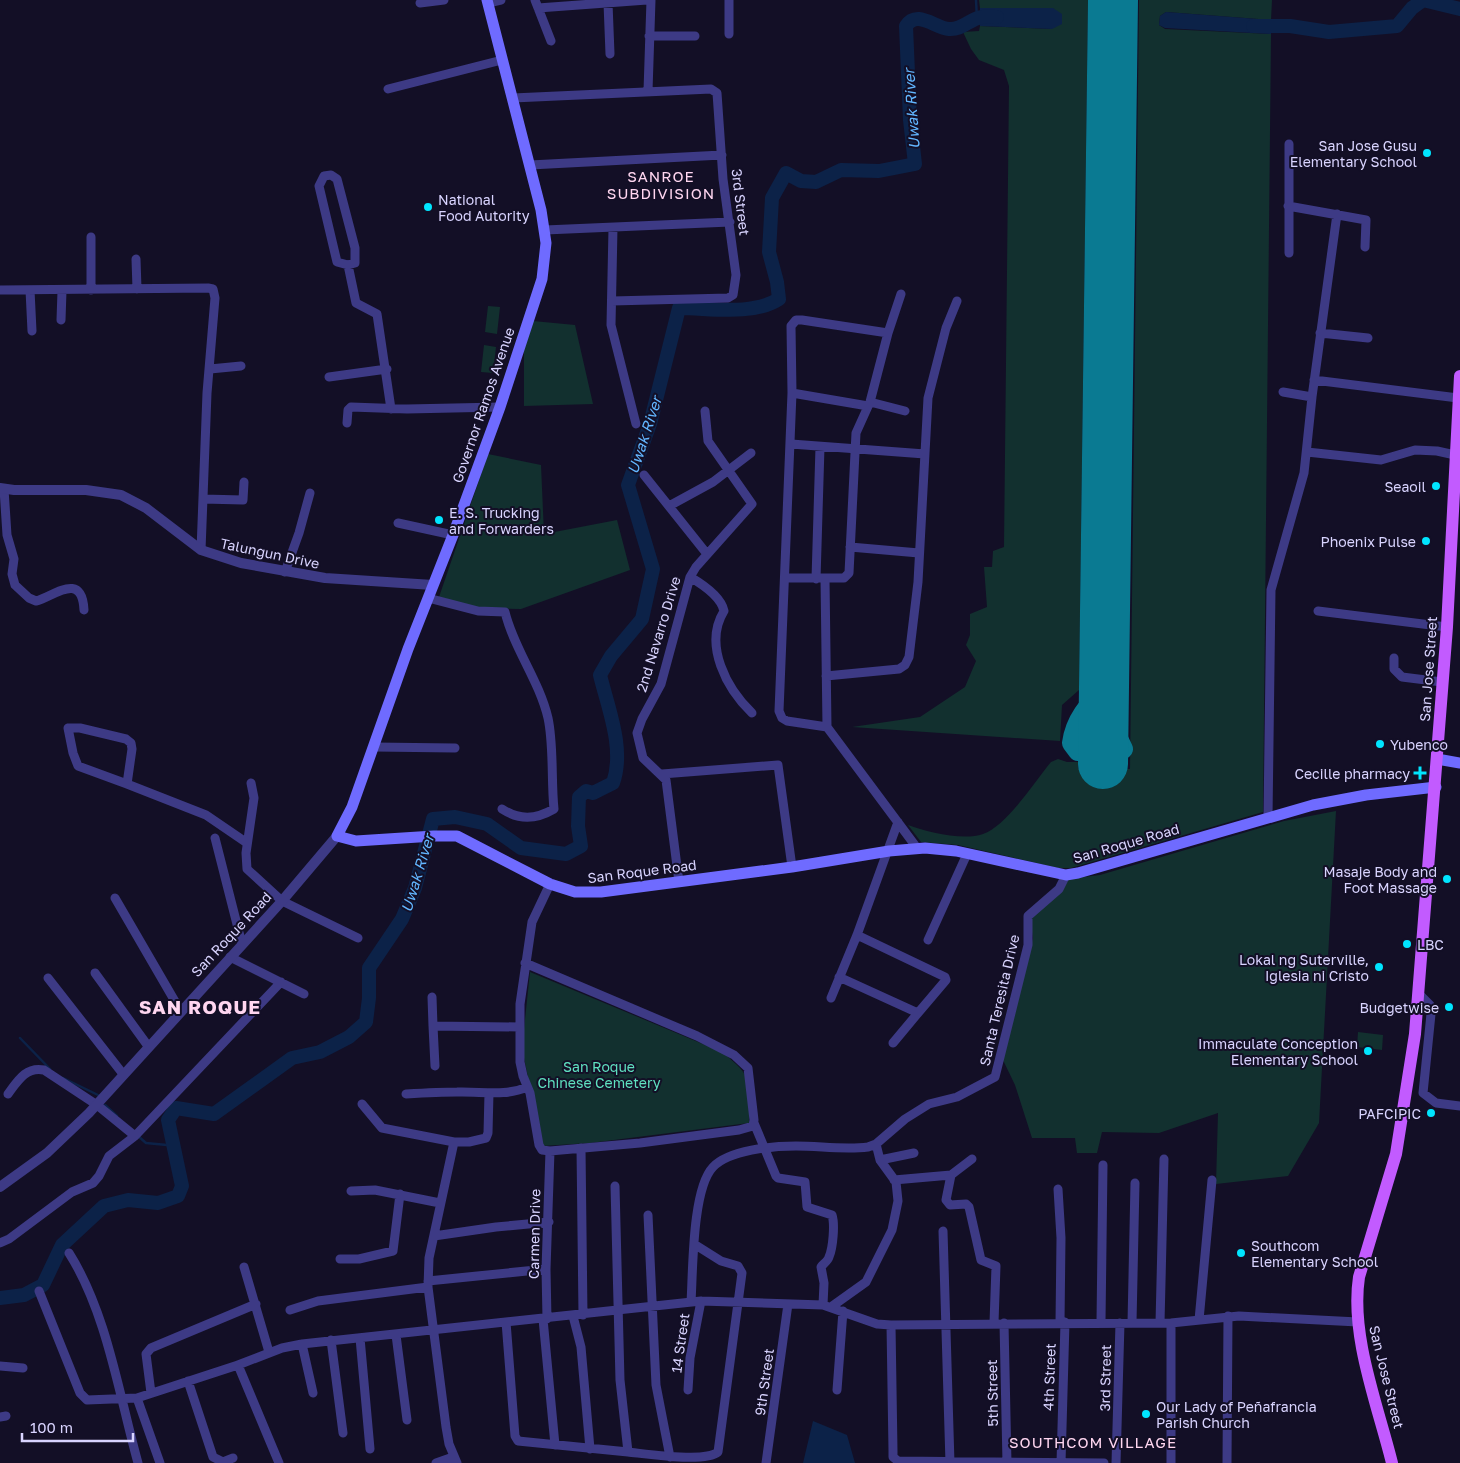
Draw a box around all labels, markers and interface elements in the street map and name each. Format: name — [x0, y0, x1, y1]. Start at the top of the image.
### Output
water label: Uwak River — [899, 66, 923, 150]
place label: San Jose Gusu Elementary School — [1290, 137, 1417, 170]
marker: San Jose Gusu Elementary School — [1421, 147, 1433, 159]
district label: SANROE SUBDIVISION — [607, 167, 715, 202]
street label: 3rd Street — [728, 168, 754, 236]
place label: National Food Autority — [438, 191, 530, 224]
marker: National Food Autority — [422, 201, 434, 213]
street label: Governor Ramos Avenue — [448, 325, 518, 485]
water label: Uwak River — [623, 392, 666, 476]
place label: Seaoil — [1384, 478, 1426, 495]
marker: Seaoil — [1430, 480, 1442, 492]
place label: E. S. Trucking and Forwarders — [449, 504, 554, 537]
marker: E. S. Trucking and Forwarders — [433, 514, 445, 526]
place label: Phoenix Pulse — [1320, 533, 1416, 550]
street label: Talungun Drive — [219, 534, 321, 572]
marker: Phoenix Pulse — [1420, 535, 1432, 547]
street label: 2nd Navarro Drive — [632, 574, 684, 694]
street label: San Jose Street — [1416, 616, 1440, 722]
place label: Yubenco — [1390, 736, 1448, 753]
marker: Yubenco — [1374, 738, 1386, 750]
place label: Cecille pharmacy — [1294, 765, 1410, 782]
marker: Cecille pharmacy — [1414, 767, 1426, 779]
street label: San Roque Road — [1071, 820, 1181, 866]
water label: Uwak River — [397, 830, 438, 914]
street label: San Roque Road — [586, 856, 698, 886]
place label: Masaje Body and Foot Massage — [1323, 863, 1437, 896]
marker: Masaje Body and Foot Massage — [1441, 873, 1453, 885]
street label: San Roque Road — [187, 888, 275, 980]
street label: Santa Teresita Drive — [976, 933, 1022, 1067]
place label: LBC — [1417, 936, 1444, 953]
marker: LBC — [1401, 938, 1413, 950]
place label: Lokal ng Suterville, Iglesia ni Cristo — [1239, 951, 1369, 984]
marker: Lokal ng Suterville, Iglesia ni Cristo — [1373, 961, 1385, 973]
district label: SAN ROQUE — [139, 995, 261, 1018]
place label: Budgetwise — [1359, 999, 1439, 1016]
marker: Budgetwise — [1443, 1001, 1455, 1013]
place label: Immaculate Conception Elementary School — [1198, 1035, 1358, 1068]
marker: Immaculate Conception Elementary School — [1362, 1045, 1374, 1057]
park label: San Roque Chinese Cemetery — [537, 1058, 661, 1091]
place label: PAFCIPIC — [1358, 1105, 1421, 1122]
marker: PAFCIPIC — [1425, 1107, 1437, 1119]
street label: Carmen Drive — [525, 1189, 543, 1279]
place label: Southcom Elementary School — [1251, 1237, 1378, 1270]
marker: Southcom Elementary School — [1235, 1247, 1247, 1259]
street label: 14 Street — [667, 1312, 693, 1374]
street label: San Jose Street — [1366, 1324, 1408, 1430]
street label: 4th Street — [1039, 1343, 1059, 1411]
street label: 3rd Street — [1096, 1344, 1114, 1412]
street label: 9th Street — [751, 1347, 777, 1417]
street label: 5th Street — [983, 1359, 1001, 1427]
place label: Our Lady of Peñafrancia Parish Church — [1156, 1398, 1317, 1431]
marker: Our Lady of Peñafrancia Parish Church — [1140, 1408, 1152, 1420]
scale bar — [22, 1410, 134, 1442]
text: 100 m — [30, 1418, 73, 1436]
district label: SOUTHCOM VILLAGE — [1009, 1433, 1177, 1451]

